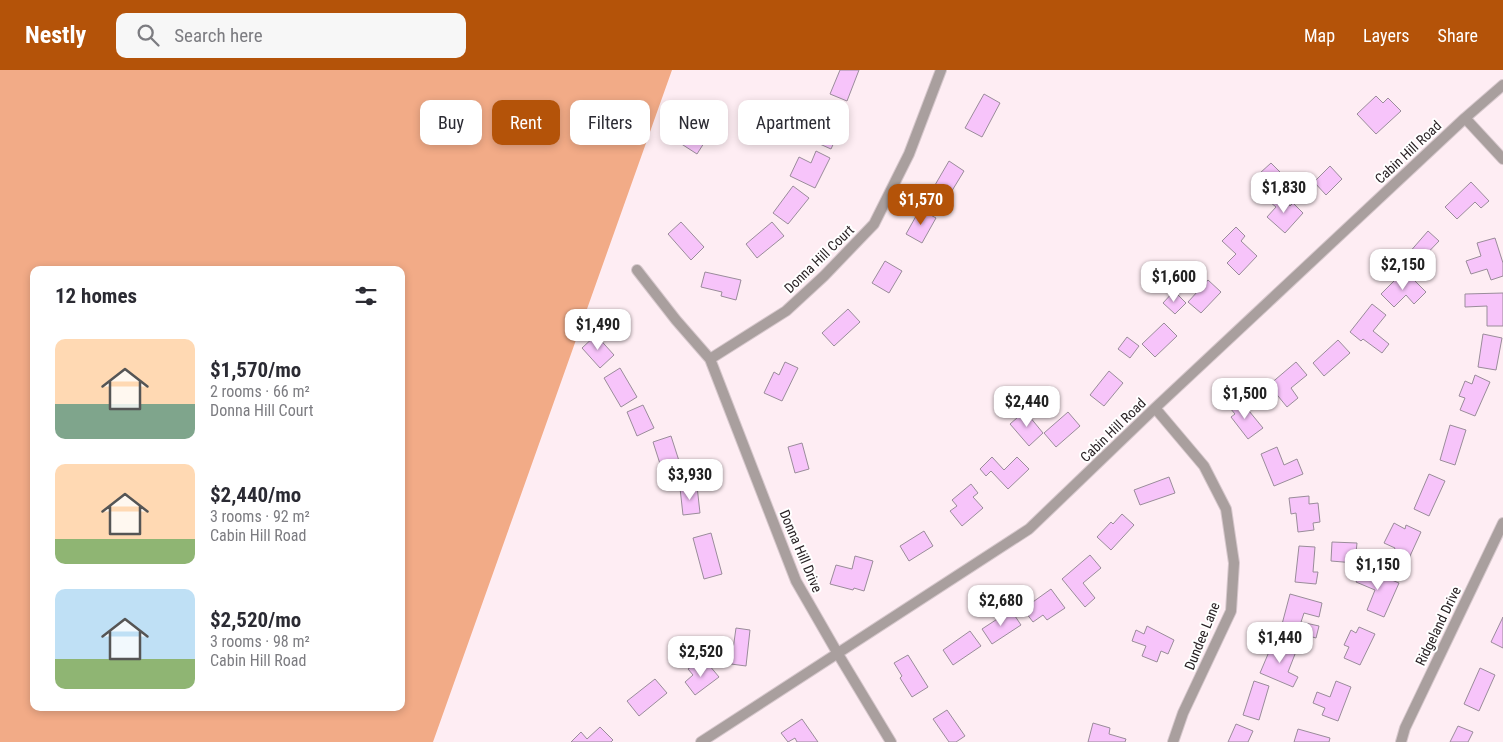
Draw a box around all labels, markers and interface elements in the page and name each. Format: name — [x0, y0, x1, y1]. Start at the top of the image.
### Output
search box — [116, 13, 466, 58]
text: Nestly — [25, 21, 86, 49]
icon: search — [134, 21, 162, 49]
text: Search here — [174, 24, 263, 47]
text: Map — [1304, 25, 1335, 46]
text: Layers — [1363, 25, 1410, 46]
text: Share — [1438, 25, 1478, 46]
chip: Buy — [420, 100, 482, 145]
chip: Rent — [492, 100, 560, 145]
chip: Filters — [570, 100, 650, 145]
chip: New — [660, 100, 728, 145]
chip: Apartment — [738, 100, 849, 145]
street label: Cabin Hill Road — [1372, 117, 1444, 187]
pin: $1,830 — [1243, 172, 1325, 214]
text: $1,830 — [1262, 178, 1306, 197]
pin: $1,570 — [880, 184, 962, 226]
text: $1,570 — [899, 190, 943, 209]
street label: Donna Hill Court — [781, 222, 857, 296]
pin: $2,150 — [1362, 248, 1444, 291]
text: $2,150 — [1381, 255, 1425, 274]
pin: $1,600 — [1133, 260, 1215, 303]
text: $1,600 — [1152, 267, 1196, 286]
icon: filters — [352, 282, 380, 310]
text: 12 homes — [55, 284, 137, 308]
pin: $1,490 — [557, 308, 639, 351]
text: $1,490 — [576, 315, 620, 334]
text: $1,570/mo — [210, 358, 301, 382]
icon: home — [95, 359, 155, 419]
pin: $1,500 — [1204, 378, 1286, 420]
text: 2 rooms · 66 m² — [210, 382, 310, 401]
text: $1,500 — [1223, 384, 1267, 403]
pin: $2,440 — [986, 386, 1068, 428]
text: $2,440 — [1005, 392, 1049, 411]
street label: Cabin Hill Road — [1077, 395, 1149, 465]
text: Donna Hill Court — [210, 401, 313, 420]
pin: $3,930 — [649, 458, 731, 501]
text: $3,930 — [668, 465, 712, 484]
text: $2,440/mo — [210, 483, 301, 507]
icon: home — [95, 484, 155, 544]
text: 3 rooms · 92 m² — [210, 507, 310, 526]
street label: Donna Hill Drive — [776, 507, 826, 595]
text: Cabin Hill Road — [210, 526, 306, 545]
pin: $1,150 — [1337, 548, 1419, 591]
text: $1,150 — [1356, 555, 1400, 574]
pin: $2,680 — [960, 584, 1042, 627]
street label: Ridgeland Drive — [1412, 584, 1464, 668]
text: $2,680 — [979, 591, 1023, 610]
street label: Dundee Lane — [1181, 599, 1223, 672]
text: $2,520/mo — [210, 608, 301, 632]
icon: home — [95, 609, 155, 669]
pin: $1,440 — [1239, 622, 1321, 664]
text: $1,440 — [1258, 628, 1302, 647]
text: 3 rooms · 98 m² — [210, 632, 310, 651]
pin: $2,520 — [660, 636, 742, 678]
text: $2,520 — [679, 642, 723, 661]
text: Cabin Hill Road — [210, 651, 306, 670]

